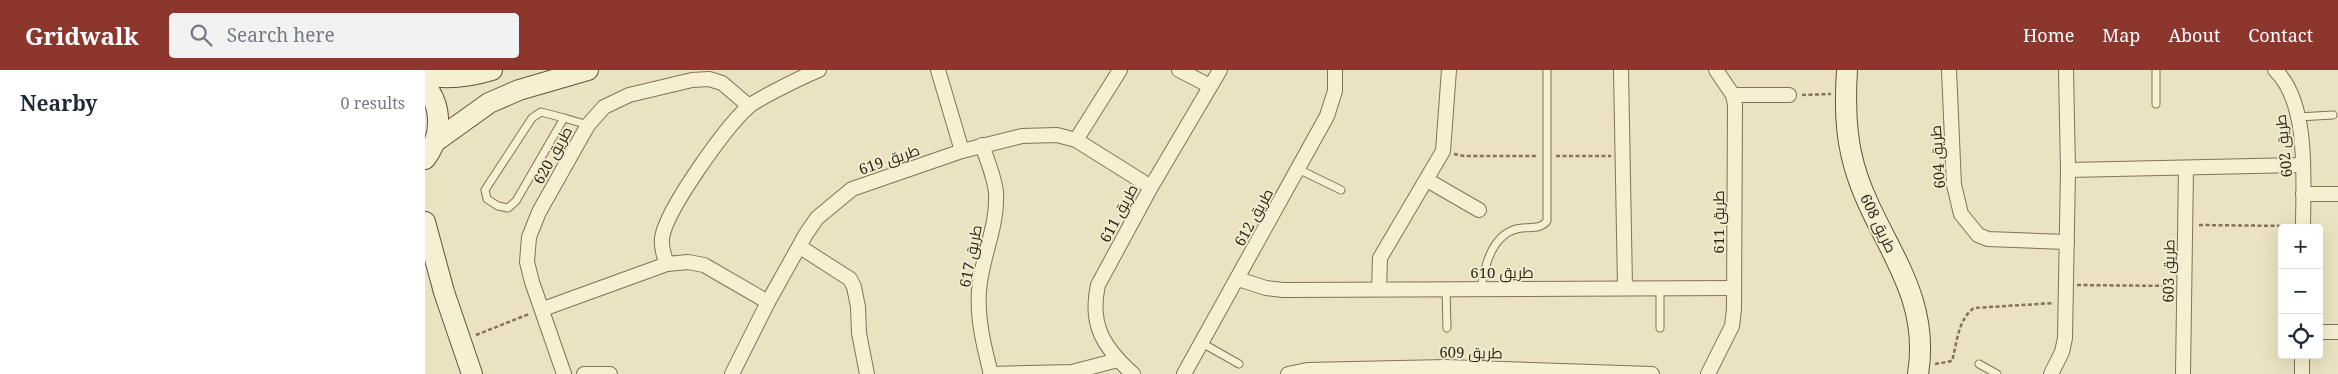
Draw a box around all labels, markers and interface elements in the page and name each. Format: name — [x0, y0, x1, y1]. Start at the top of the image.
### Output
search box — [169, 13, 519, 58]
text: Gridwalk — [25, 19, 139, 52]
icon: search — [187, 21, 215, 49]
text: Search here — [227, 22, 335, 48]
text: Home — [2023, 23, 2074, 47]
text: Map — [2102, 23, 2140, 47]
text: About — [2168, 23, 2220, 47]
text: Contact — [2248, 23, 2313, 47]
text: Nearby — [20, 89, 98, 117]
text: 0 results — [341, 92, 405, 114]
street label: طريق 602 — [2270, 113, 2297, 179]
street label: طريق 620 — [528, 122, 577, 188]
street label: طريق 604 — [1925, 125, 1950, 189]
street label: طريق 619 — [856, 139, 923, 180]
street label: طريق 611 — [1094, 180, 1143, 246]
street label: طريق 612 — [1229, 184, 1278, 250]
street label: طريق 611 — [1708, 190, 1729, 254]
street label: طريق 608 — [1855, 190, 1902, 256]
street label: طريق 617 — [954, 223, 987, 289]
map controls — [2278, 224, 2323, 359]
button: + — [2278, 224, 2323, 269]
street label: طريق 603 — [2157, 239, 2180, 303]
street label: طريق 610 — [1470, 262, 1534, 283]
button: − — [2278, 269, 2323, 314]
button: locate — [2278, 314, 2323, 359]
street label: طريق 609 — [1439, 341, 1503, 364]

